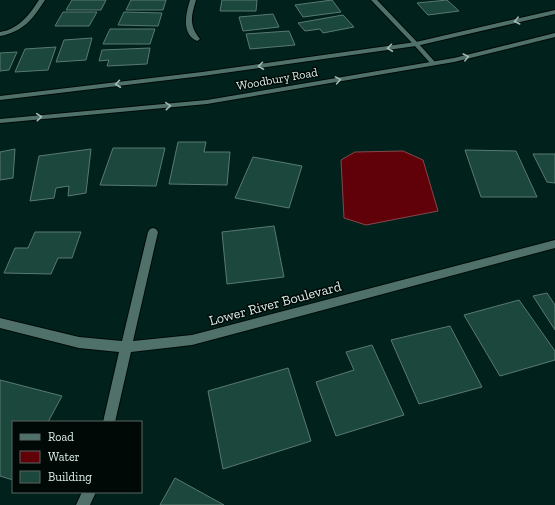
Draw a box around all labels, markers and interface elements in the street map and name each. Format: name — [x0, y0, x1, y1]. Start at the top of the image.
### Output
one-way arrow — [514, 16, 520, 24]
one-way arrow — [387, 43, 393, 52]
one-way arrow — [463, 53, 469, 61]
one-way arrow — [258, 61, 264, 70]
street label: Woodbury Road — [235, 65, 319, 93]
one-way arrow — [335, 76, 341, 84]
one-way arrow — [115, 79, 121, 88]
one-way arrow — [165, 102, 171, 111]
one-way arrow — [36, 113, 42, 122]
street label: Lower River Boulevard — [207, 278, 343, 329]
legend — [12, 421, 142, 493]
text: Road — [48, 430, 74, 444]
text: Water — [48, 450, 80, 464]
text: Building — [48, 470, 92, 484]

